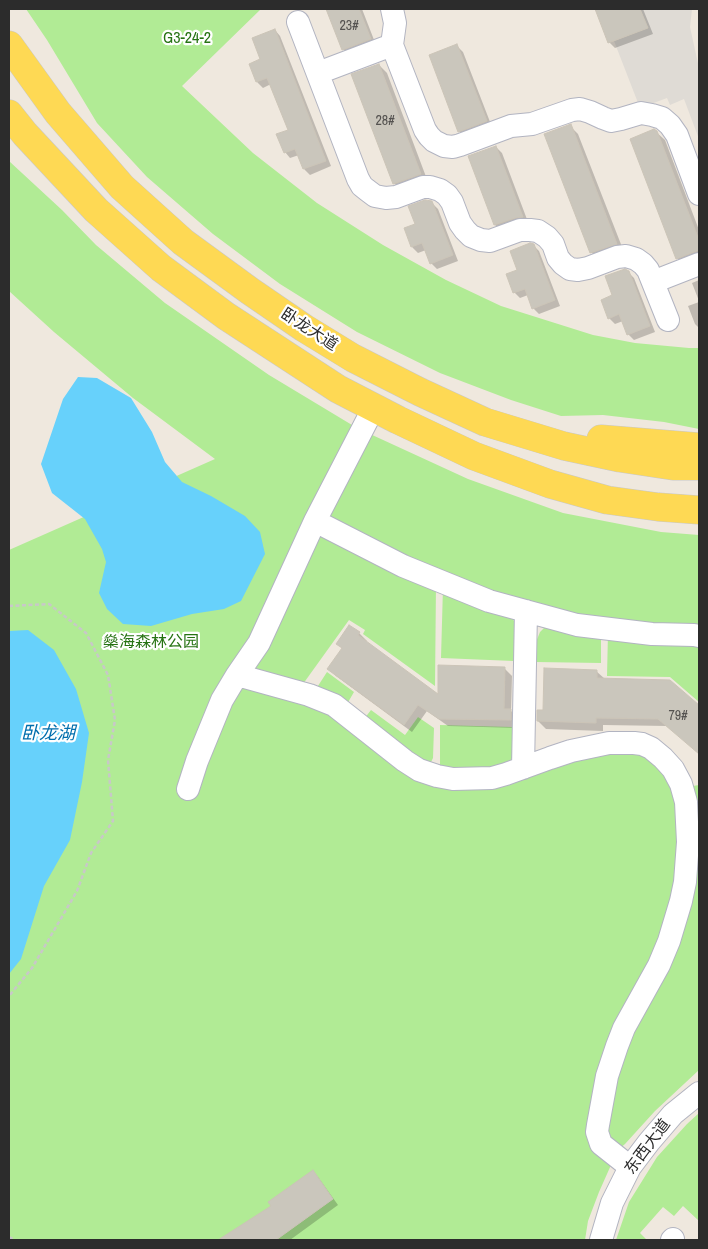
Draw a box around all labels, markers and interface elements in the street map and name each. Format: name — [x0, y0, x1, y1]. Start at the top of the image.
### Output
house number: 23# — [339, 18, 359, 34]
park label: G3-24-2 — [163, 29, 211, 49]
house number: 28# — [375, 113, 395, 129]
street label: 卧龙大道 — [277, 305, 341, 355]
park label: 燊海森林公园 — [103, 633, 199, 653]
house number: 79# — [668, 708, 688, 724]
water label: 卧龙湖 — [21, 723, 75, 745]
street label: 东西大道 — [621, 1116, 675, 1178]

